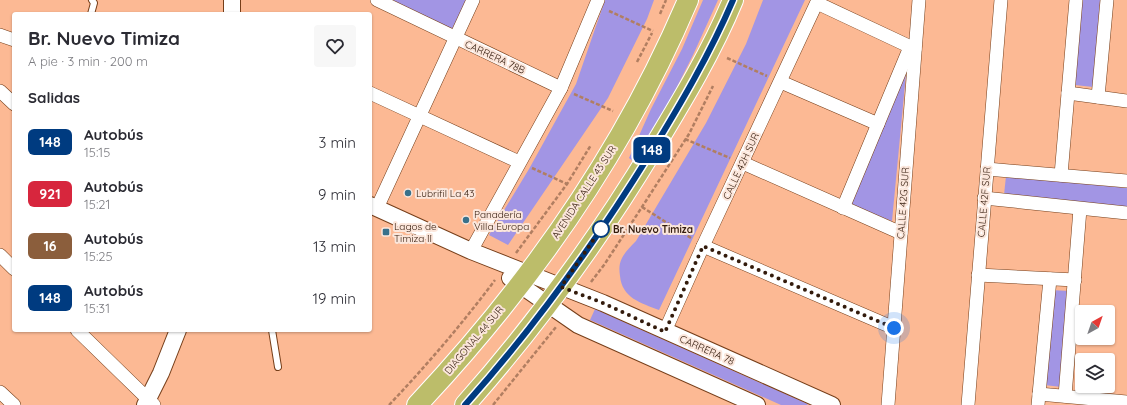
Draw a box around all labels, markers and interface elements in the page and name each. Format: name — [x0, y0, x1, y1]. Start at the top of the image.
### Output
button: heart — [314, 25, 356, 67]
text: Br. Nuevo Timiza — [28, 26, 180, 50]
street label: CARRERA 78B — [463, 37, 528, 77]
text: A pie · 3 min · 200 m — [28, 53, 148, 69]
text: Salidas — [28, 88, 80, 107]
text: Autobús — [84, 125, 143, 144]
street label: CALLE 42H SUR — [720, 130, 762, 201]
text: 148 — [39, 133, 61, 151]
text: 3 min — [318, 133, 356, 152]
line badge: 148 — [629, 137, 675, 163]
text: 148 — [641, 141, 663, 159]
street label: AVENIDA CALLE 43 SUR — [549, 143, 619, 241]
text: 15:15 — [84, 144, 110, 160]
street label: CALLE 42G SUR — [894, 166, 912, 239]
street label: CALLE 42F SUR — [974, 166, 994, 238]
text: Autobús — [84, 177, 143, 196]
text: 921 — [39, 185, 61, 203]
text: 9 min — [318, 185, 356, 204]
place label: Lubrifil La 43 — [416, 187, 474, 200]
marker: Lubrifil La 43 — [403, 188, 413, 198]
text: 15:21 — [84, 196, 110, 212]
place label: Panadería Villa Europa — [474, 208, 529, 233]
marker: Panadería Villa Europa — [461, 215, 471, 225]
place label: Lagos de Timiza II — [394, 220, 437, 245]
marker: Br. Nuevo Timiza — [592, 220, 610, 238]
place label: Br. Nuevo Timiza — [613, 223, 693, 236]
marker: Lagos de Timiza II — [381, 227, 391, 237]
text: Autobús — [84, 229, 143, 248]
text: 16 — [43, 237, 57, 255]
text: 13 min — [313, 237, 356, 256]
text: 15:25 — [84, 248, 113, 264]
text: Autobús — [84, 281, 143, 300]
text: 148 — [39, 289, 61, 307]
text: 19 min — [312, 289, 356, 308]
text: 15:31 — [84, 300, 110, 316]
street label: DIAGONAL 44 SUR — [442, 303, 507, 377]
north arrow — [1075, 305, 1115, 345]
map controls — [1075, 305, 1115, 393]
your location — [884, 318, 904, 338]
street label: CARRERA 78 — [678, 332, 736, 368]
button: layers — [1075, 353, 1115, 393]

